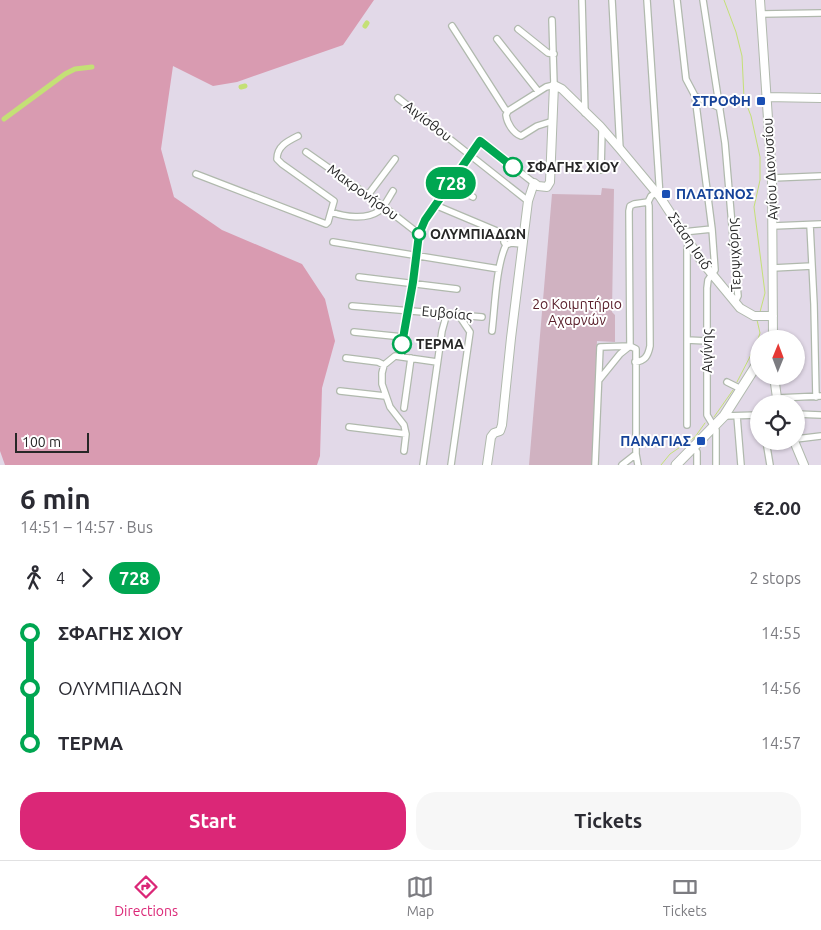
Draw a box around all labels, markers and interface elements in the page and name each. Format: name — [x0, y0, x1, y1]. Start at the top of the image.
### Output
place label: ΣΤΡΟΦΗ — [692, 93, 751, 109]
marker: ΣΤΡΟΦΗ — [755, 95, 767, 107]
street label: Αιγίσθου — [401, 97, 455, 145]
street label: Αγίου Διονυσίου — [759, 117, 781, 221]
marker: ΣΦΑΓΗΣ ΧΙΟΥ — [503, 157, 523, 177]
place label: ΣΦΑΓΗΣ ΧΙΟΥ — [527, 159, 619, 175]
street label: Μακρονήσου — [324, 161, 402, 223]
line badge: 728 — [422, 167, 480, 199]
text: 728 — [436, 173, 466, 193]
place label: ΠΛΑΤΩΝΟΣ — [676, 186, 754, 202]
marker: ΠΛΑΤΩΝΟΣ — [660, 188, 672, 200]
street label: Στάση Ισιδ — [665, 209, 715, 273]
street label: Τερψιχόρης — [724, 217, 744, 292]
place label: ΟΛΥΜΠΙΑΔΩΝ — [430, 226, 526, 242]
marker: ΟΛΥΜΠΙΑΔΩΝ — [412, 227, 426, 241]
park label: 2ο Κοιμητήριο Αχαρνών — [532, 296, 622, 328]
street label: Ευβοίας — [421, 303, 474, 323]
street label: Αιγίνης — [699, 328, 715, 373]
north arrow — [750, 330, 805, 385]
map controls — [750, 330, 805, 450]
marker: ΤΕΡΜΑ — [392, 334, 412, 354]
place label: ΤΕΡΜΑ — [416, 336, 464, 352]
button: locate — [750, 395, 805, 450]
scale bar — [15, 430, 89, 453]
place label: ΠΑΝΑΓΙΑΣ — [620, 433, 691, 449]
text: 100 m — [22, 434, 61, 450]
marker: ΠΑΝΑΓΙΑΣ — [695, 435, 707, 447]
text: 6 min — [20, 483, 91, 514]
text: €2.00 — [753, 497, 801, 519]
text: 14:51 – 14:57 · Bus — [20, 518, 153, 536]
icon: walk — [20, 564, 48, 592]
icon: forward — [73, 564, 101, 592]
text: 728 — [119, 568, 150, 588]
text: 4 — [56, 569, 65, 587]
text: 2 stops — [749, 569, 801, 587]
text: ΣΦΑΓΗΣ ΧΙΟΥ — [58, 622, 183, 644]
text: 14:55 — [761, 624, 801, 642]
text: ΟΛΥΜΠΙΑΔΩΝ — [58, 677, 182, 699]
text: 14:56 — [761, 679, 801, 697]
text: ΤΕΡΜΑ — [58, 732, 123, 754]
text: 14:57 — [761, 734, 801, 752]
button: Start — [20, 792, 406, 850]
button: Tickets — [416, 792, 801, 850]
tab: Directions — [114, 873, 178, 919]
tab: Map — [406, 873, 434, 919]
tab: Tickets — [663, 873, 707, 919]

